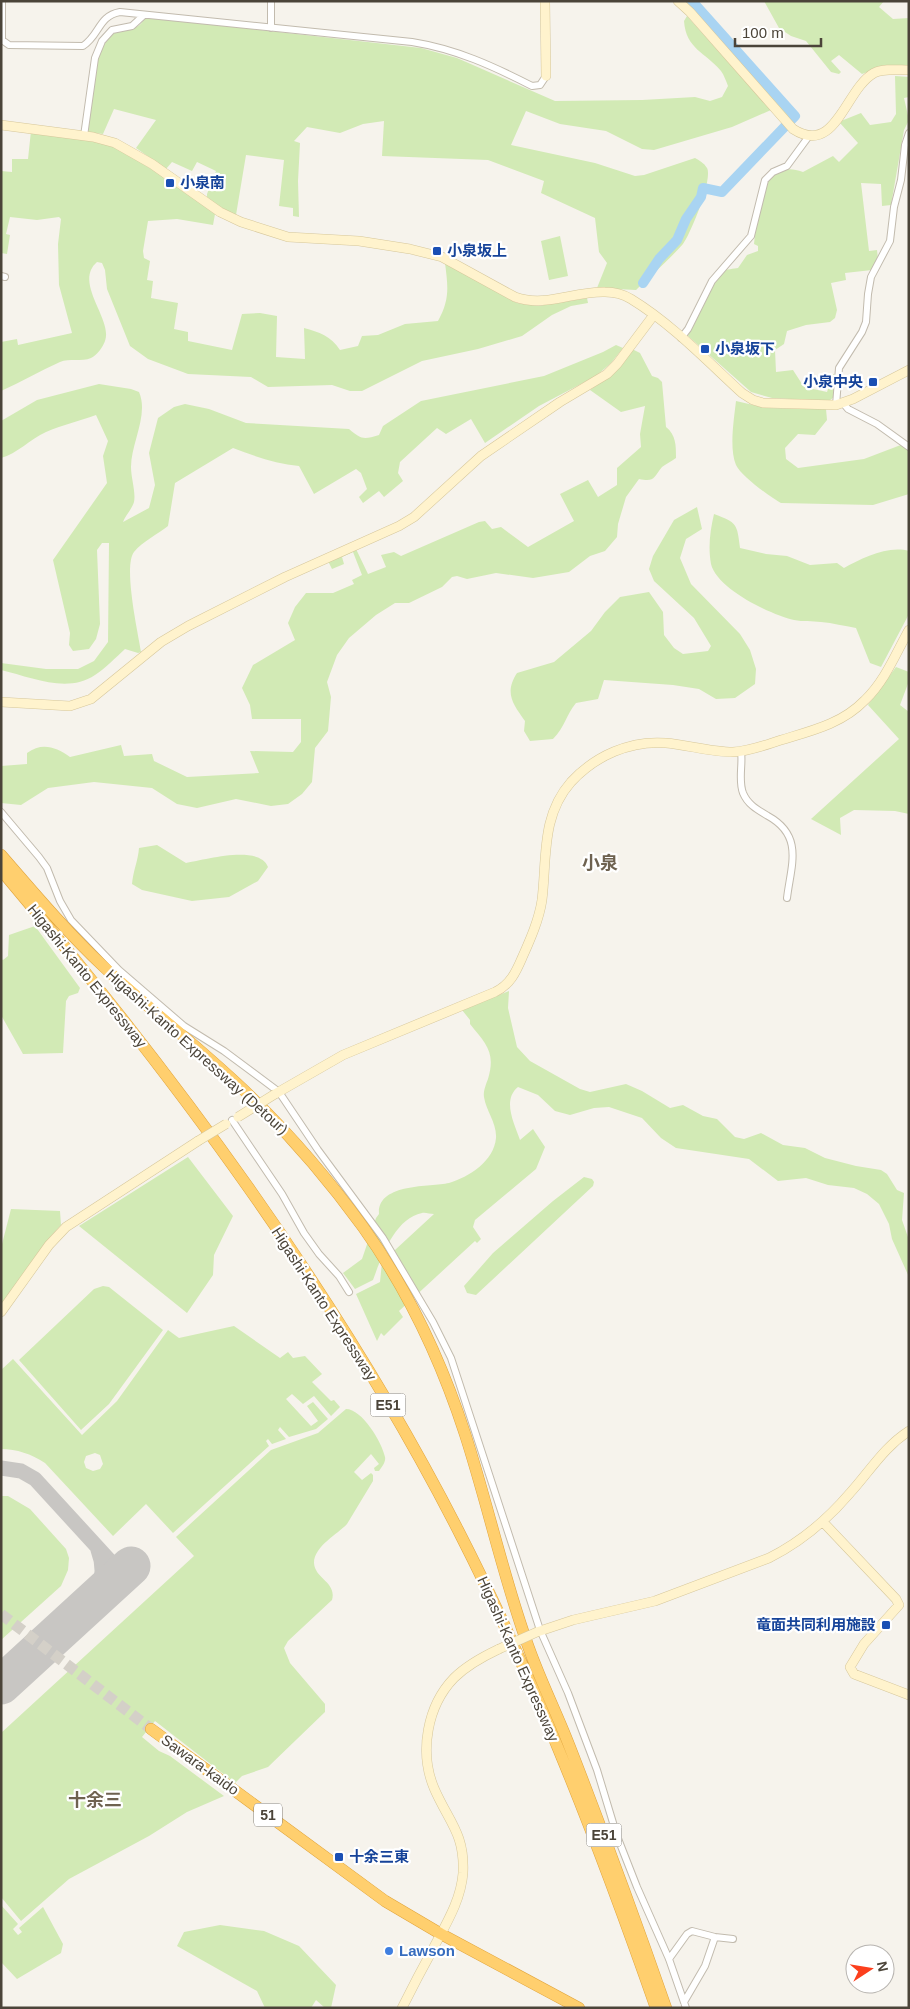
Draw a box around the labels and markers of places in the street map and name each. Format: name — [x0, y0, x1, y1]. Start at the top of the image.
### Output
place label: 小泉南 — [180, 174, 225, 191]
marker: 小泉南 — [164, 177, 176, 189]
place label: 小泉坂上 — [447, 242, 507, 259]
marker: 小泉坂上 — [431, 245, 443, 257]
place label: 小泉坂下 — [715, 340, 775, 357]
marker: 小泉坂下 — [699, 343, 711, 355]
place label: 小泉中央 — [803, 373, 863, 390]
marker: 小泉中央 — [867, 376, 879, 388]
place label: 竜面共同利用施設 — [756, 1616, 876, 1633]
marker: 竜面共同利用施設 — [880, 1619, 892, 1631]
place label: 十余三東 — [349, 1848, 409, 1865]
marker: 十余三東 — [333, 1851, 345, 1863]
place label: Lawson — [399, 1942, 455, 1959]
marker: Lawson — [383, 1945, 395, 1957]

